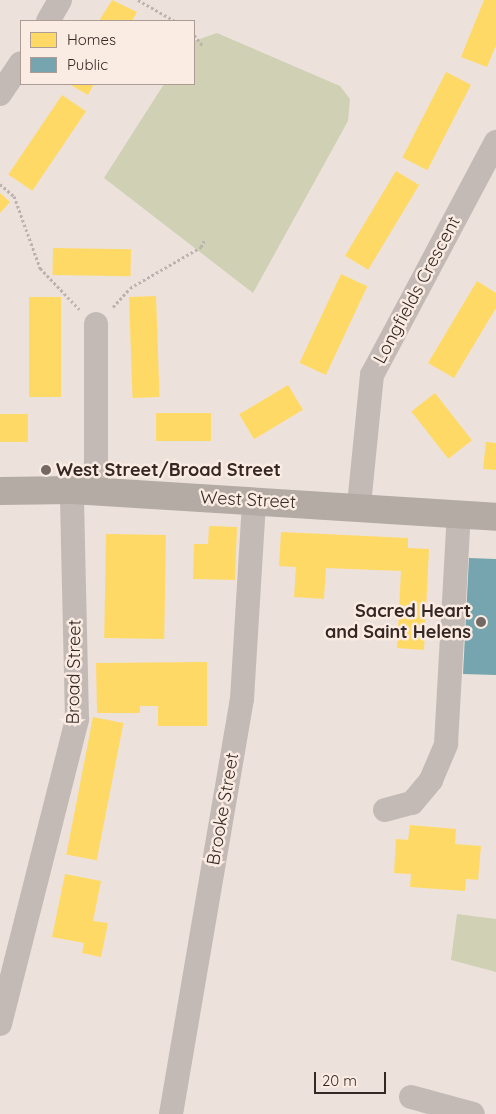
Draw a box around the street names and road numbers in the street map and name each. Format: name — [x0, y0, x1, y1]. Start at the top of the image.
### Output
street label: Longfields Crescent — [369, 213, 465, 367]
street label: West Street — [200, 487, 296, 513]
street label: Broad Street — [62, 619, 86, 725]
street label: Brooke Street — [203, 751, 243, 867]

